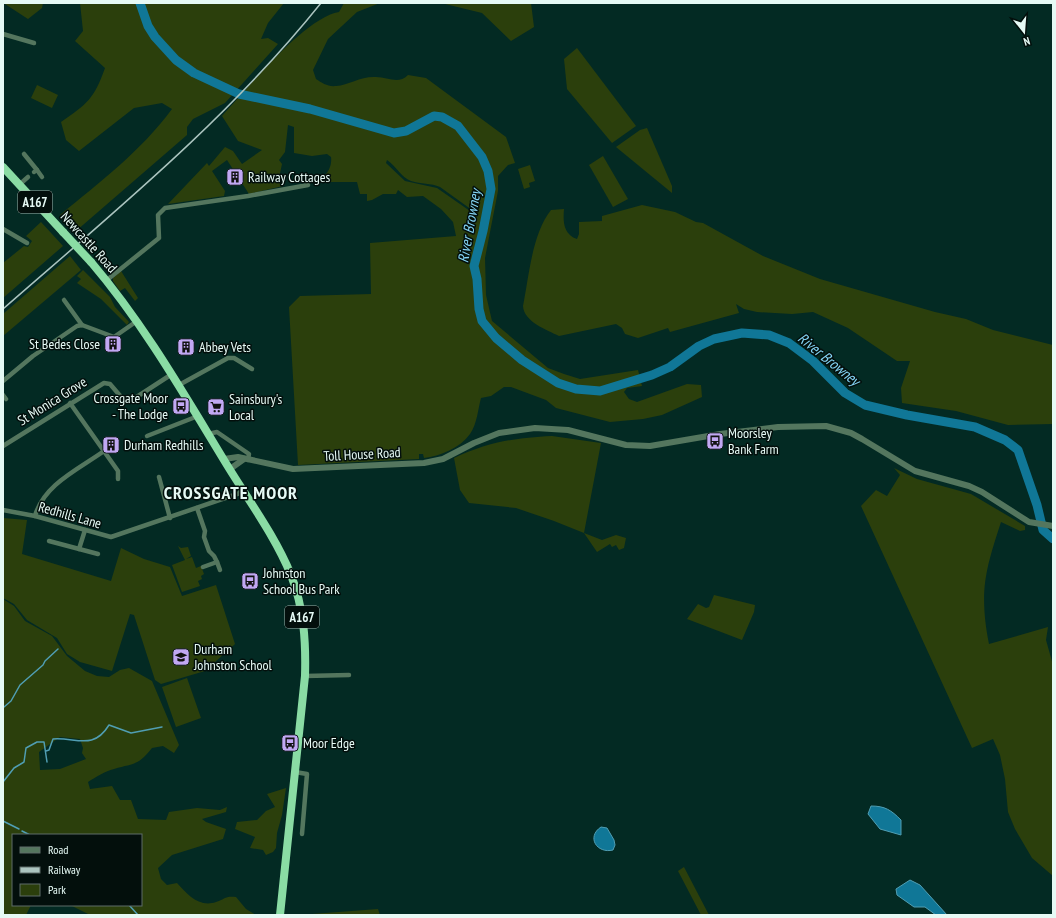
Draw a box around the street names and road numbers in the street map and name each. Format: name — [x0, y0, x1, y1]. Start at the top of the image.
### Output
road number: A167 — [18, 191, 52, 213]
street label: Newcastle Road — [57, 208, 121, 276]
street label: St Monica Grove — [14, 372, 90, 429]
street label: Toll House Road — [323, 443, 401, 465]
street label: Redhills Lane — [36, 497, 104, 533]
road number: A167 — [285, 606, 319, 628]

